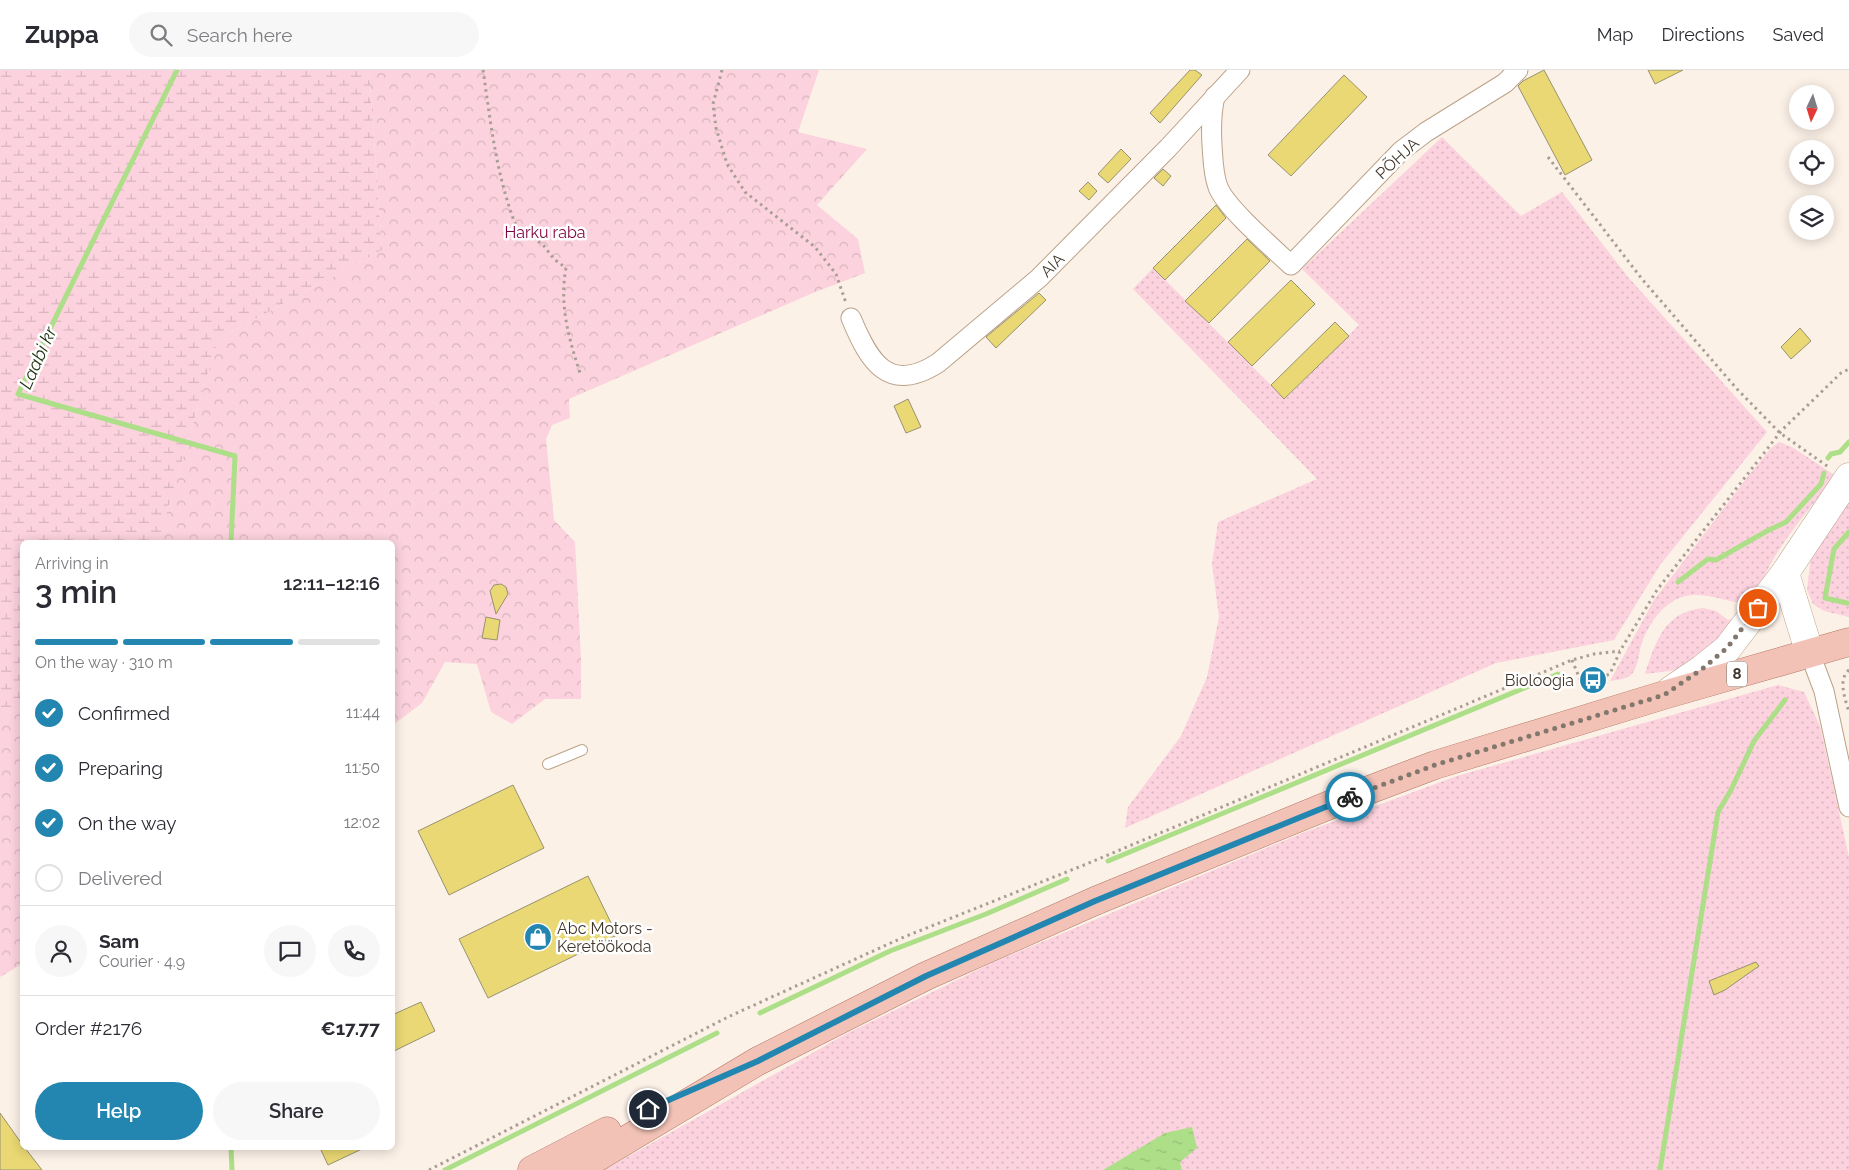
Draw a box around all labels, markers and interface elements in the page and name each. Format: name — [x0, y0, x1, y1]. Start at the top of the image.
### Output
search box — [129, 12, 479, 57]
text: Zuppa — [25, 20, 99, 49]
icon: search — [147, 21, 175, 49]
text: Search here — [187, 24, 292, 46]
text: Map — [1597, 24, 1633, 45]
text: Directions — [1661, 24, 1745, 45]
text: Saved — [1773, 24, 1824, 45]
north arrow — [1789, 85, 1834, 130]
map controls — [1789, 85, 1834, 240]
street label: PÕHJA — [1371, 133, 1423, 183]
button: locate — [1789, 140, 1834, 185]
button: layers — [1789, 195, 1834, 240]
park label: Harku raba — [504, 223, 586, 242]
street label: AIA — [1037, 249, 1068, 281]
water label: Laabi kr — [15, 323, 61, 392]
text: Arriving in — [35, 554, 109, 573]
text: 12:11–12:16 — [283, 572, 380, 594]
text: 3 min — [35, 573, 117, 610]
pin — [1737, 587, 1779, 629]
icon: bag — [1744, 594, 1772, 622]
text: On the way · 310 m — [35, 653, 173, 672]
road number: 8 — [1727, 662, 1747, 686]
bus stop icon: Bioloogia — [1578, 665, 1608, 695]
place label: Bioloogia — [1505, 671, 1574, 690]
icon: check — [35, 699, 63, 727]
text: Confirmed — [78, 702, 170, 724]
text: 11:44 — [346, 703, 380, 722]
icon: check — [35, 754, 63, 782]
text: Preparing — [78, 757, 163, 779]
text: 11:50 — [345, 758, 380, 777]
courier — [1325, 772, 1375, 822]
icon: bike — [1336, 783, 1364, 811]
icon: check — [35, 809, 63, 837]
text: On the way — [78, 812, 177, 834]
text: 12:02 — [344, 813, 380, 832]
text: Delivered — [78, 867, 162, 889]
place label: Abc Motors - Keretöökoda — [557, 919, 653, 956]
shop icon: Abc Motors - Keretöökoda — [523, 922, 553, 952]
button: person — [35, 925, 87, 977]
button: chat — [264, 925, 316, 977]
button: phone — [328, 925, 380, 977]
text: Sam — [99, 930, 139, 952]
text: Courier · 4.9 — [99, 952, 185, 971]
text: Order #2176 — [35, 1017, 142, 1039]
text: €17.77 — [321, 1017, 380, 1039]
button: Help — [35, 1082, 203, 1140]
button: Share — [213, 1082, 380, 1140]
pin — [627, 1088, 669, 1130]
icon: home — [634, 1095, 662, 1123]

